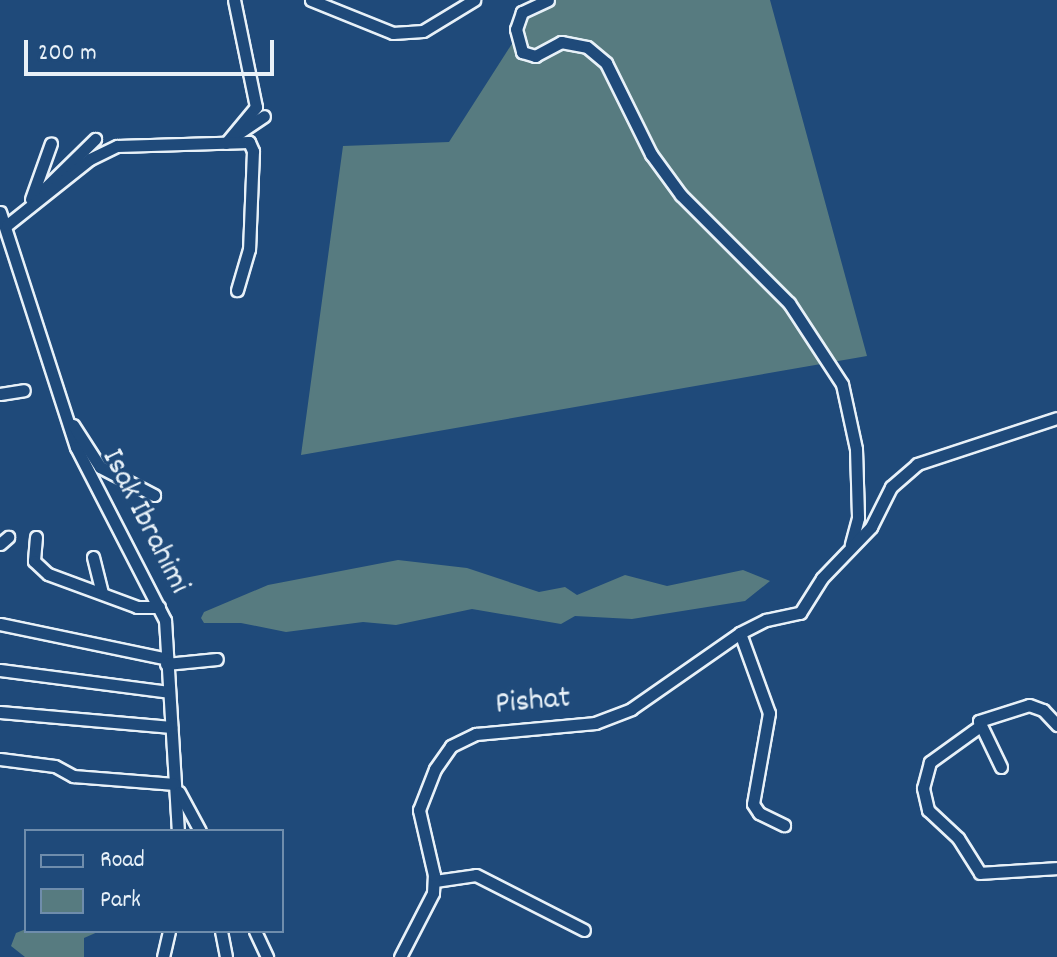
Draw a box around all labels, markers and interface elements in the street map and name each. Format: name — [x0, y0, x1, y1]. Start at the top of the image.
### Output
scale bar — [28, 24, 278, 74]
text: 200 m — [38, 37, 97, 71]
street label: Isak Ibrahimi — [91, 443, 197, 601]
street label: Pishat — [494, 681, 572, 725]
legend — [24, 829, 284, 933]
text: Road — [100, 844, 145, 878]
text: Park — [100, 884, 141, 918]

